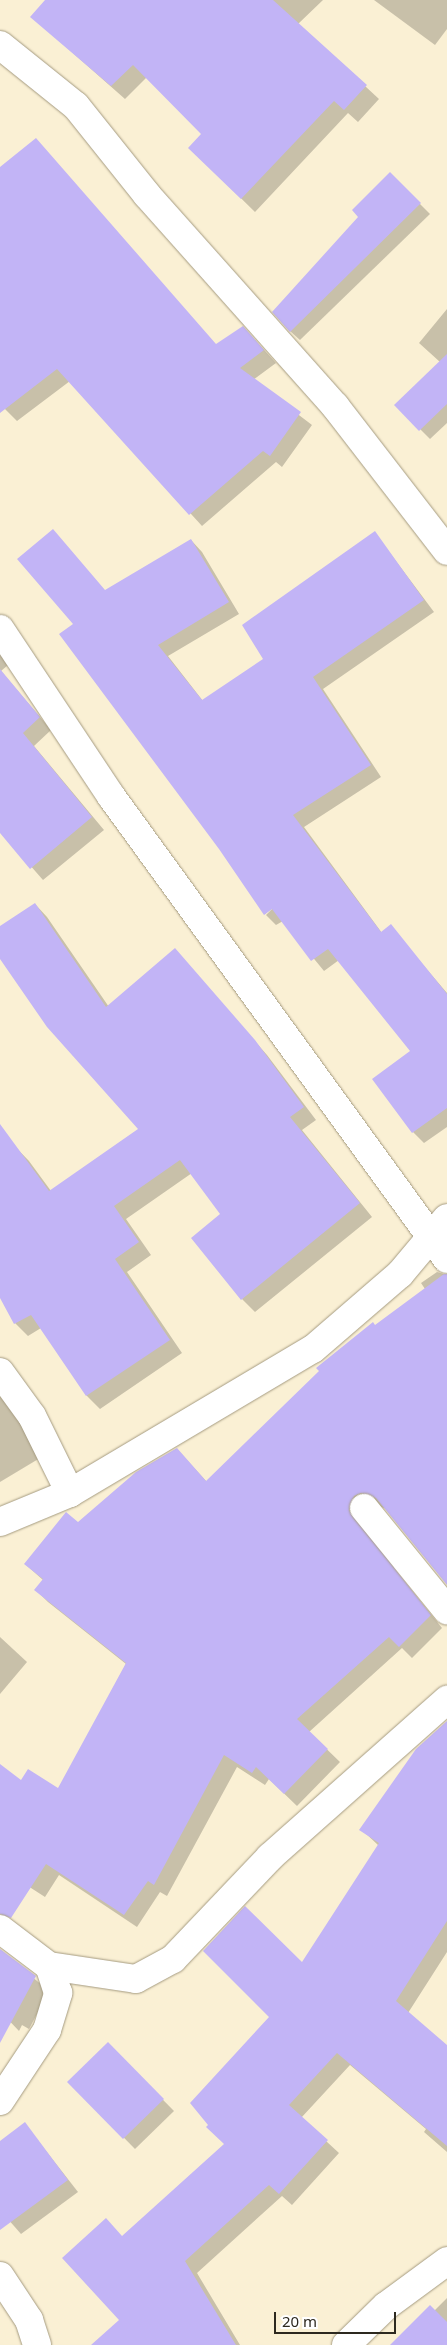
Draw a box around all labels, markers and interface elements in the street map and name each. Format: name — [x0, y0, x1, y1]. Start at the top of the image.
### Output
scale bar — [277, 2302, 400, 2334]
text: 20 m — [282, 2311, 317, 2331]

